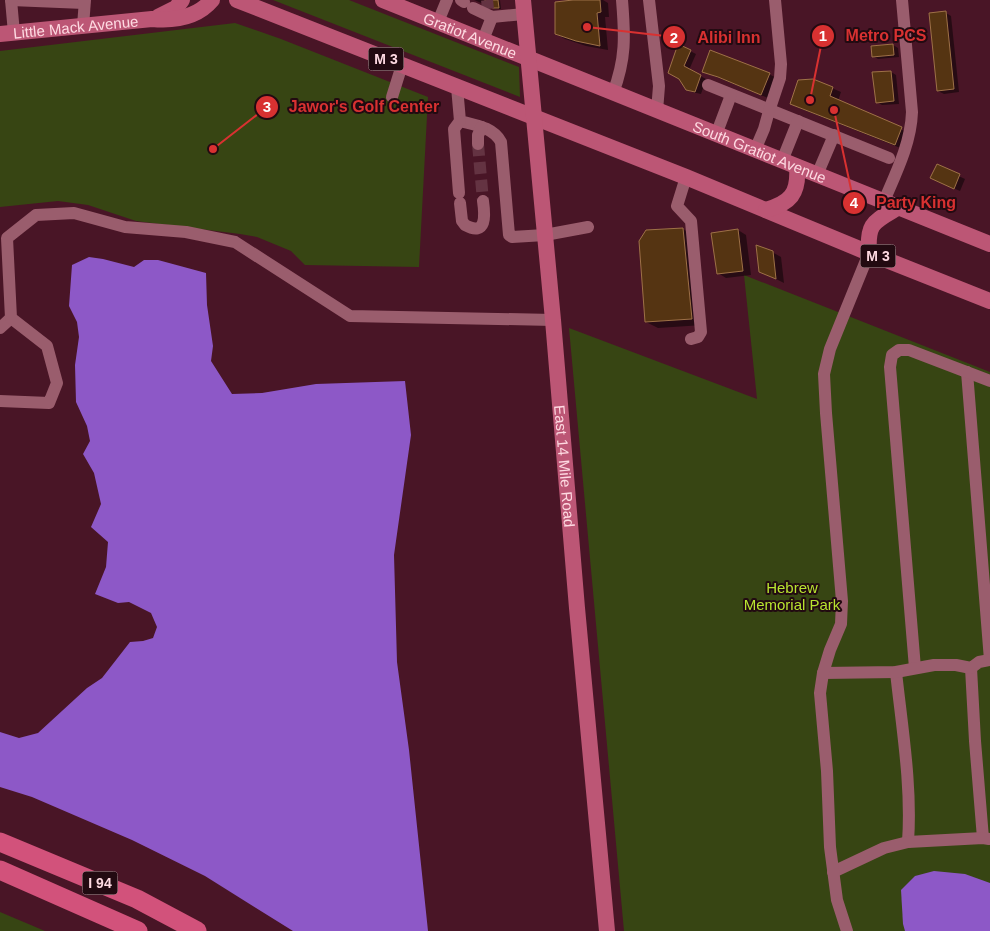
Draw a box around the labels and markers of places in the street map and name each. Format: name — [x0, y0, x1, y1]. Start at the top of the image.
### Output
callout: Metro PCS — [811, 20, 937, 51]
callout: Alibi Inn — [662, 22, 770, 53]
callout: Jawor's Golf Center — [254, 91, 450, 122]
callout: Party King — [841, 187, 966, 218]

